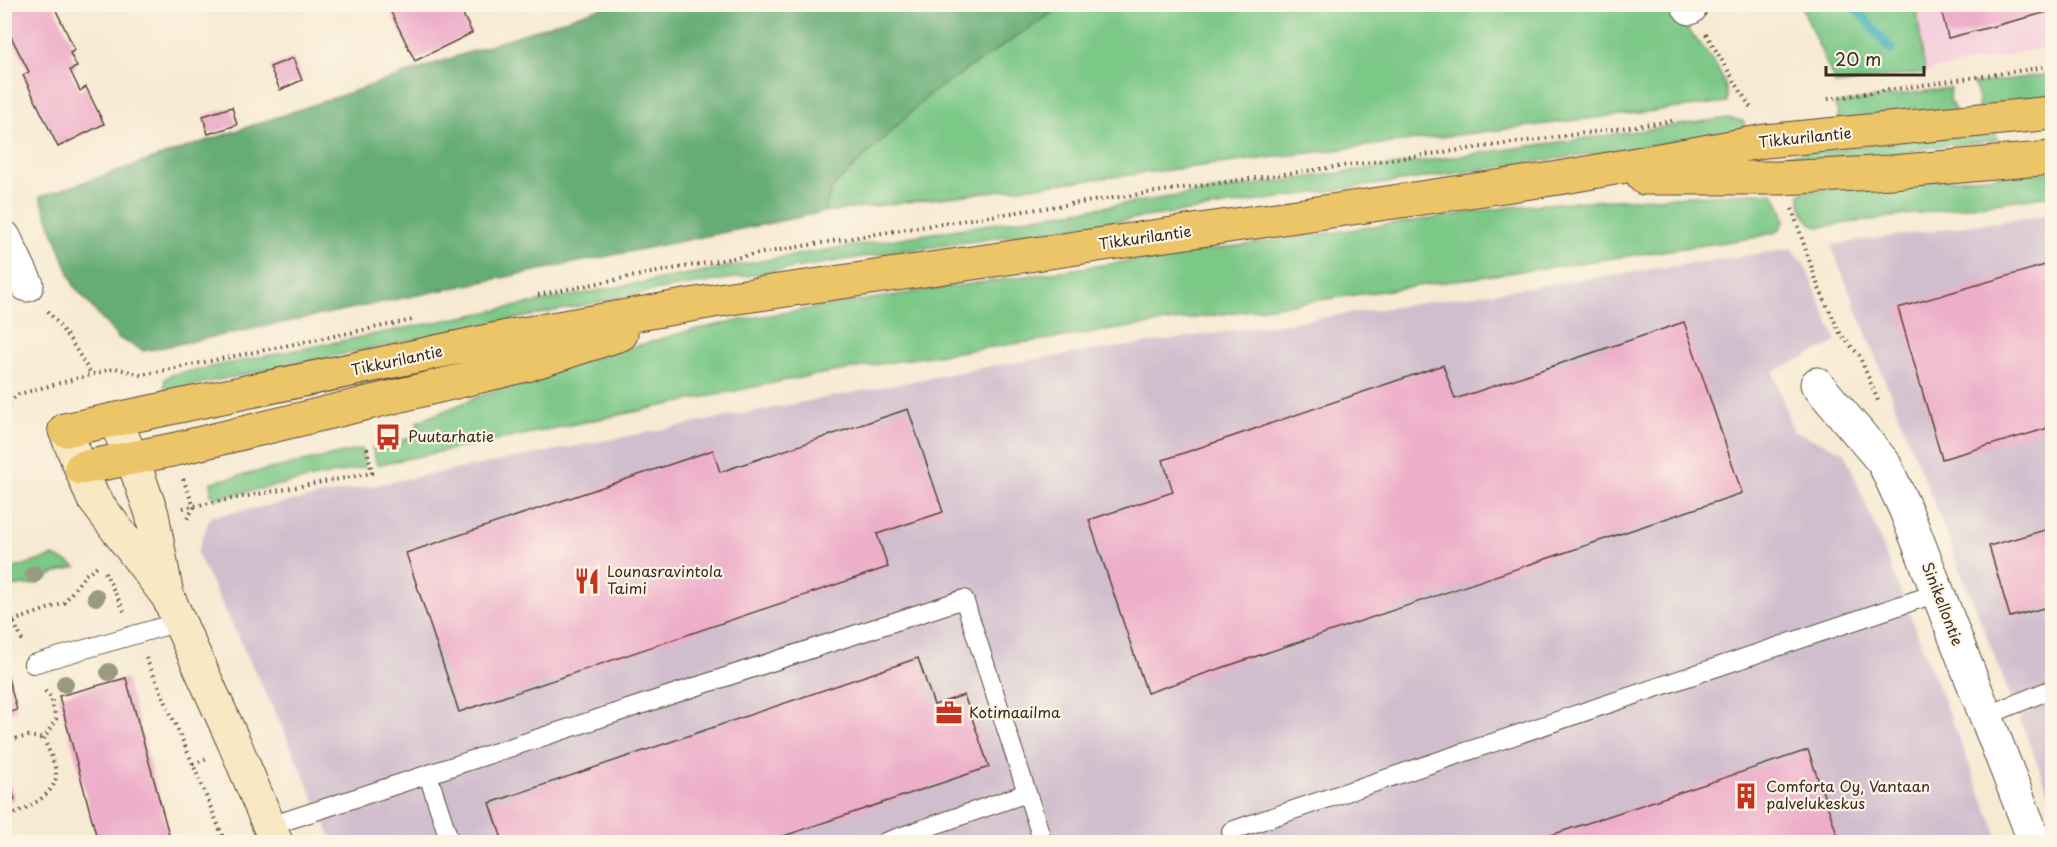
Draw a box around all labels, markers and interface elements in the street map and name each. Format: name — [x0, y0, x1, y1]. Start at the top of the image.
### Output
scale bar — [1826, 39, 1924, 77]
text: 20 m — [1835, 45, 1881, 72]
street label: Tikkurilantie — [1757, 120, 1852, 153]
street label: Tikkurilantie — [1097, 219, 1192, 254]
street label: Tikkurilantie — [349, 339, 445, 380]
bus stop icon: Puutarhatie — [373, 422, 403, 452]
place label: Puutarhatie — [408, 424, 494, 447]
street label: Sinikellontie — [1917, 558, 1970, 649]
place label: Lounasravintola Taimi — [607, 559, 723, 599]
restaurant icon: Lounasravintola Taimi — [572, 566, 602, 596]
office icon: Kotimaailma — [934, 698, 964, 728]
place label: Kotimaailma — [969, 700, 1061, 723]
place label: Comforta Oy, Vantaan palvelukeskus — [1766, 774, 1930, 814]
building icon: Comforta Oy, Vantaan palvelukeskus — [1731, 781, 1761, 811]

